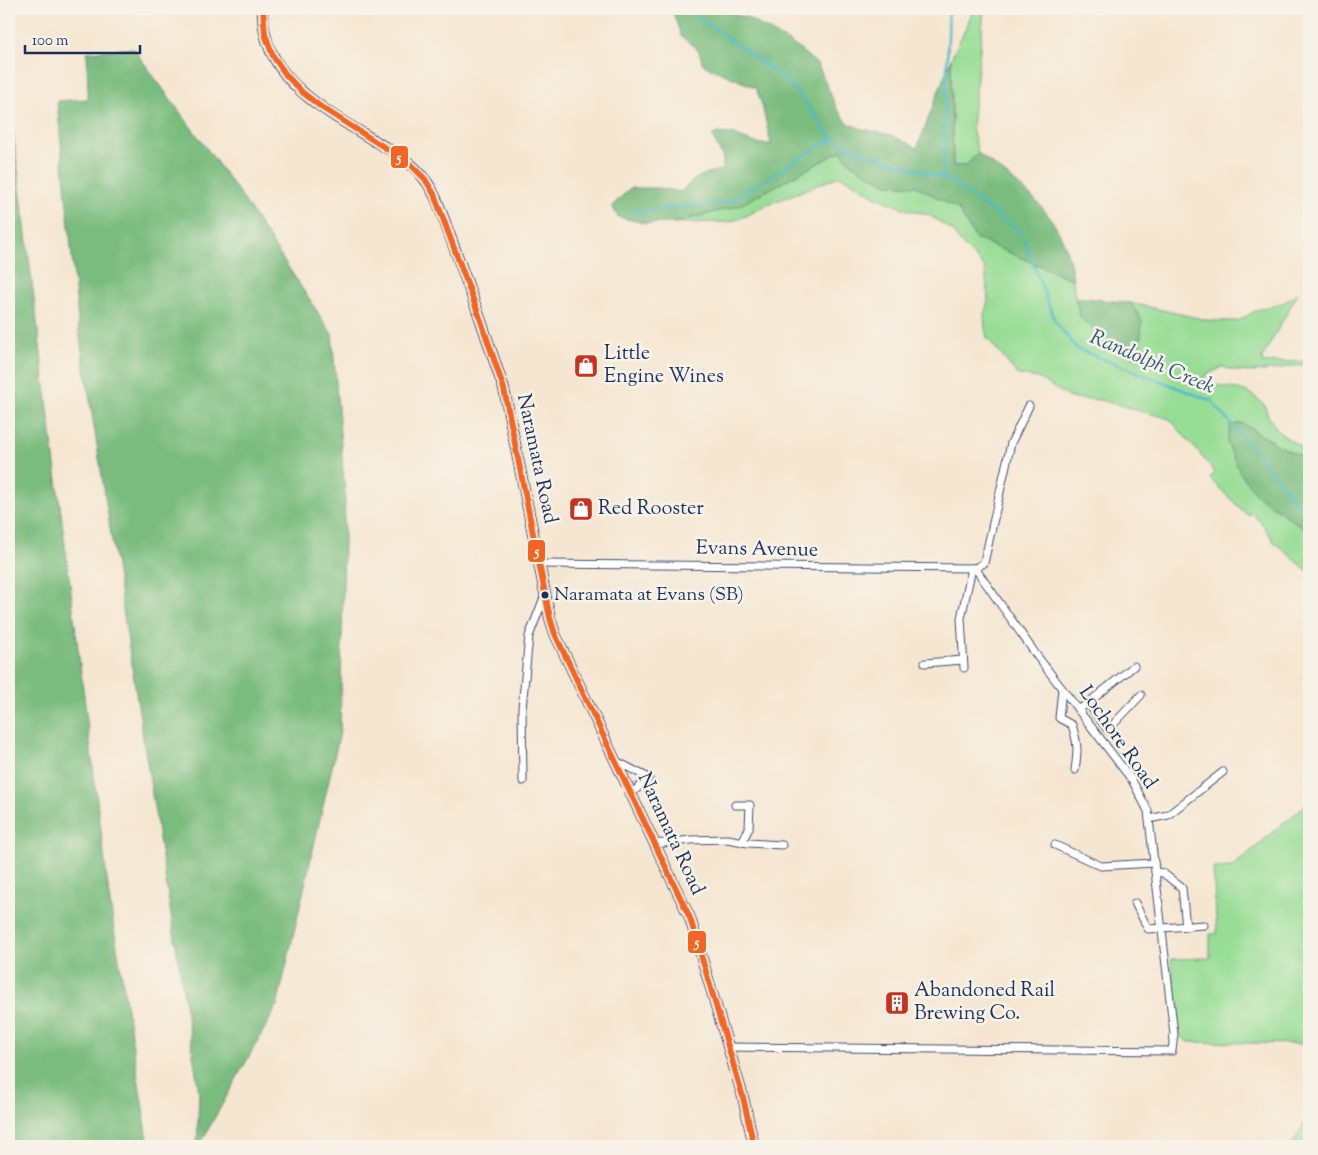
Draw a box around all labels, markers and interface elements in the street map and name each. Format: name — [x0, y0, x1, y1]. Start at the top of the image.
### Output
scale bar — [25, 22, 140, 54]
text: 100 m — [32, 31, 69, 52]
line badge: 5 — [390, 145, 409, 169]
text: 5 — [396, 149, 402, 169]
water label: Randolph Creek — [1085, 323, 1220, 403]
place label: Little Engine Wines — [604, 340, 724, 392]
shop icon: Little Engine Wines — [573, 353, 599, 379]
street label: Naramata Road — [508, 391, 564, 527]
place label: Red Rooster — [598, 495, 704, 524]
shop icon: Red Rooster — [568, 496, 594, 522]
street label: Evans Avenue — [695, 534, 819, 566]
line badge: 5 — [527, 539, 546, 563]
text: 5 — [534, 543, 540, 563]
place label: Naramata at Evans (SB) — [554, 582, 744, 609]
marker: Naramata at Evans (SB) — [540, 590, 550, 600]
street label: Lochore Road — [1071, 680, 1163, 796]
street label: Naramata Road — [629, 768, 711, 900]
line badge: 5 — [687, 930, 707, 954]
text: 5 — [694, 934, 700, 954]
place label: Abandoned Rail Brewing Co. — [914, 977, 1056, 1029]
building icon: Abandoned Rail Brewing Co. — [884, 990, 910, 1016]

